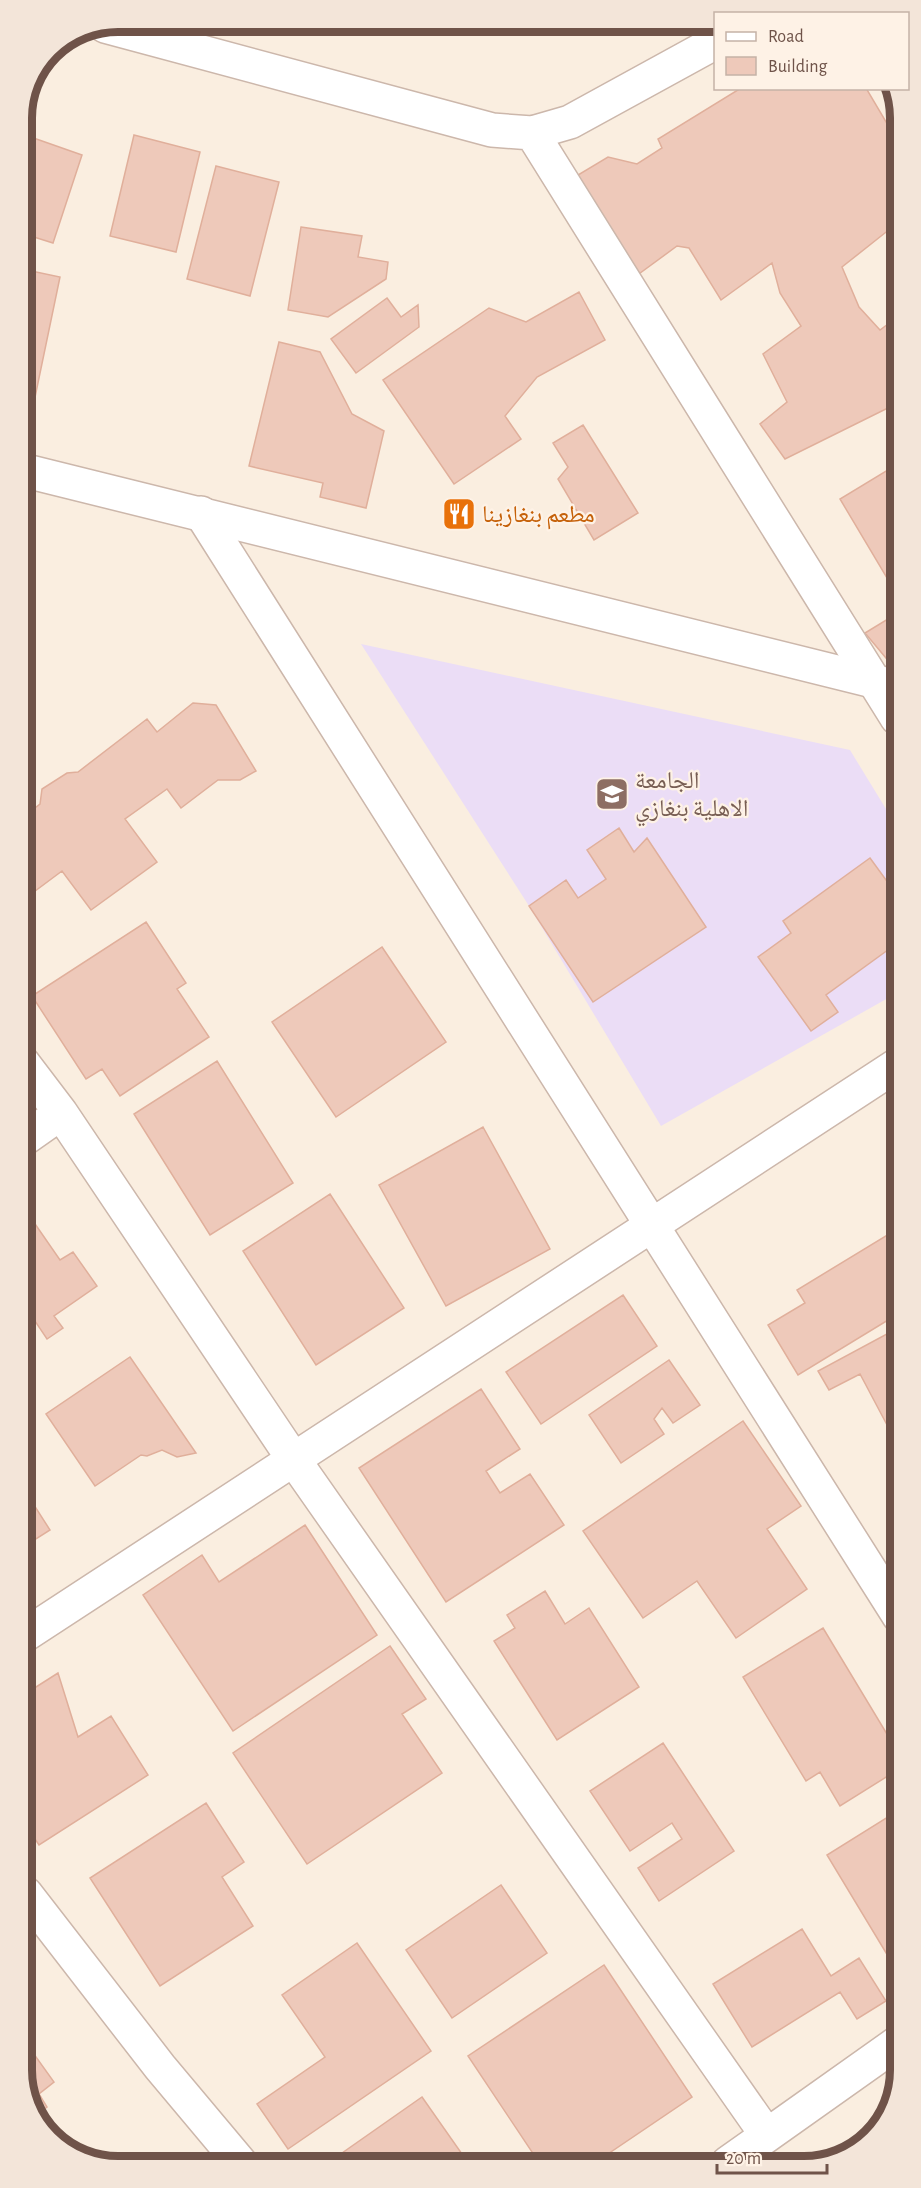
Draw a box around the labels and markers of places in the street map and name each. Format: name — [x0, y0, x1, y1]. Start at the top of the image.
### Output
restaurant icon: مطعم بنغازينا — [441, 496, 477, 532]
place label: مطعم بنغازينا — [482, 503, 595, 530]
place label: الجامعة الاهلية بنغازي — [635, 769, 748, 827]
school or university icon: الجامعة الاهلية بنغازي — [594, 776, 630, 812]

